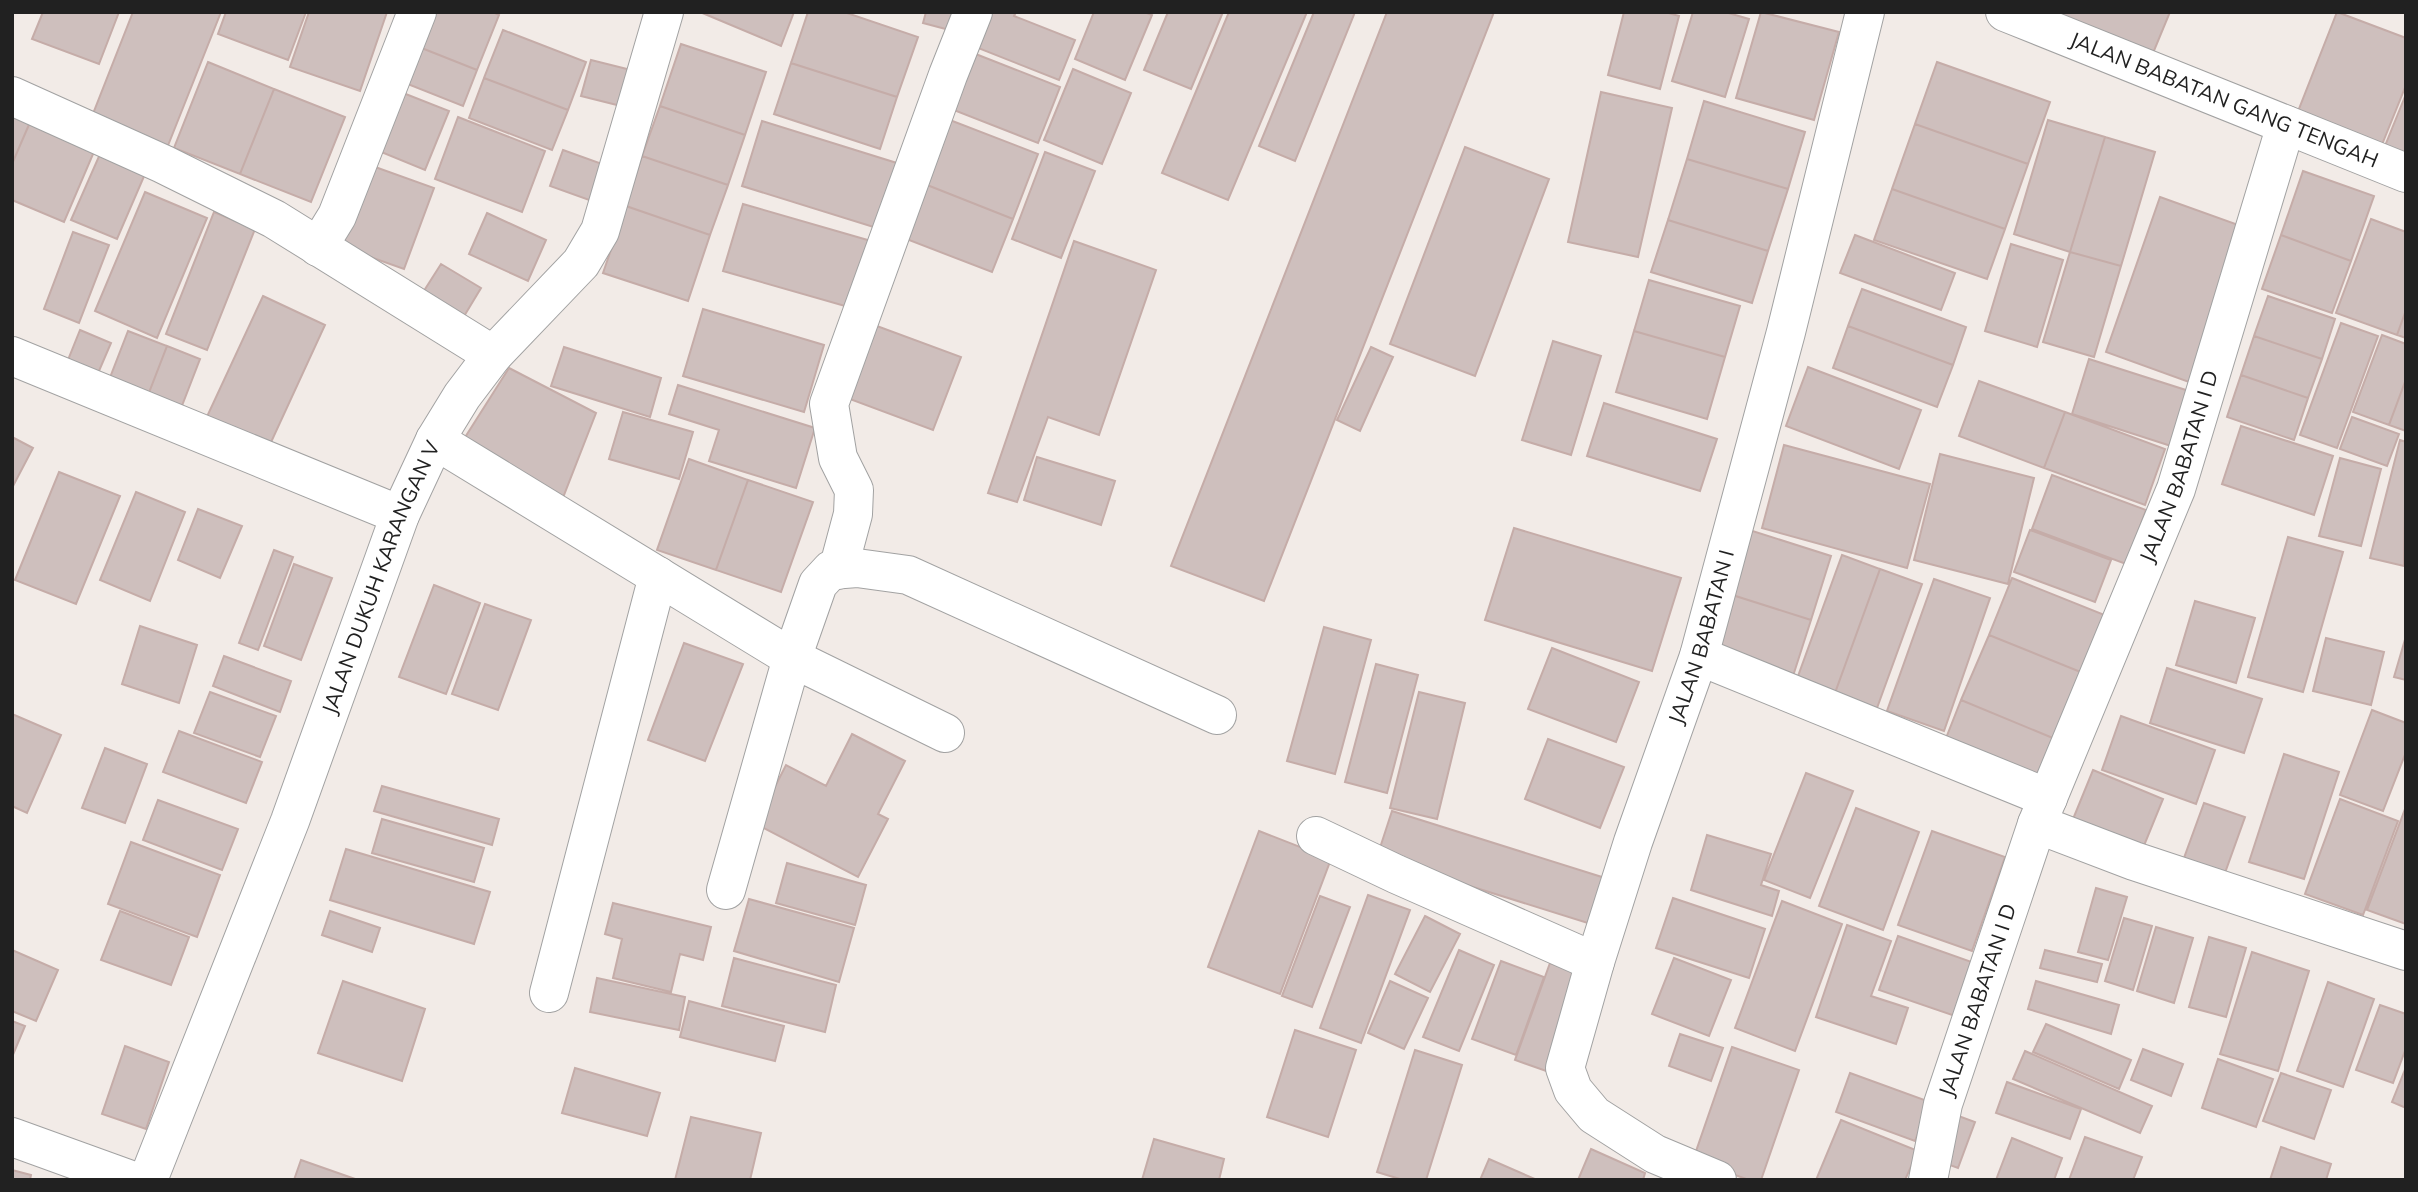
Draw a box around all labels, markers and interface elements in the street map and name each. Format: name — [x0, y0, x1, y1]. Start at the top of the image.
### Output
street label: JALAN BABATAN GANG TENGAH — [2066, 25, 2382, 173]
street label: JALAN BABATAN I D — [2133, 367, 2223, 566]
street label: JALAN DUKUH KARANGAN V — [315, 436, 445, 718]
street label: JALAN BABATAN I — [1662, 547, 1739, 727]
street label: JALAN BABATAN I D — [1932, 900, 2021, 1100]

